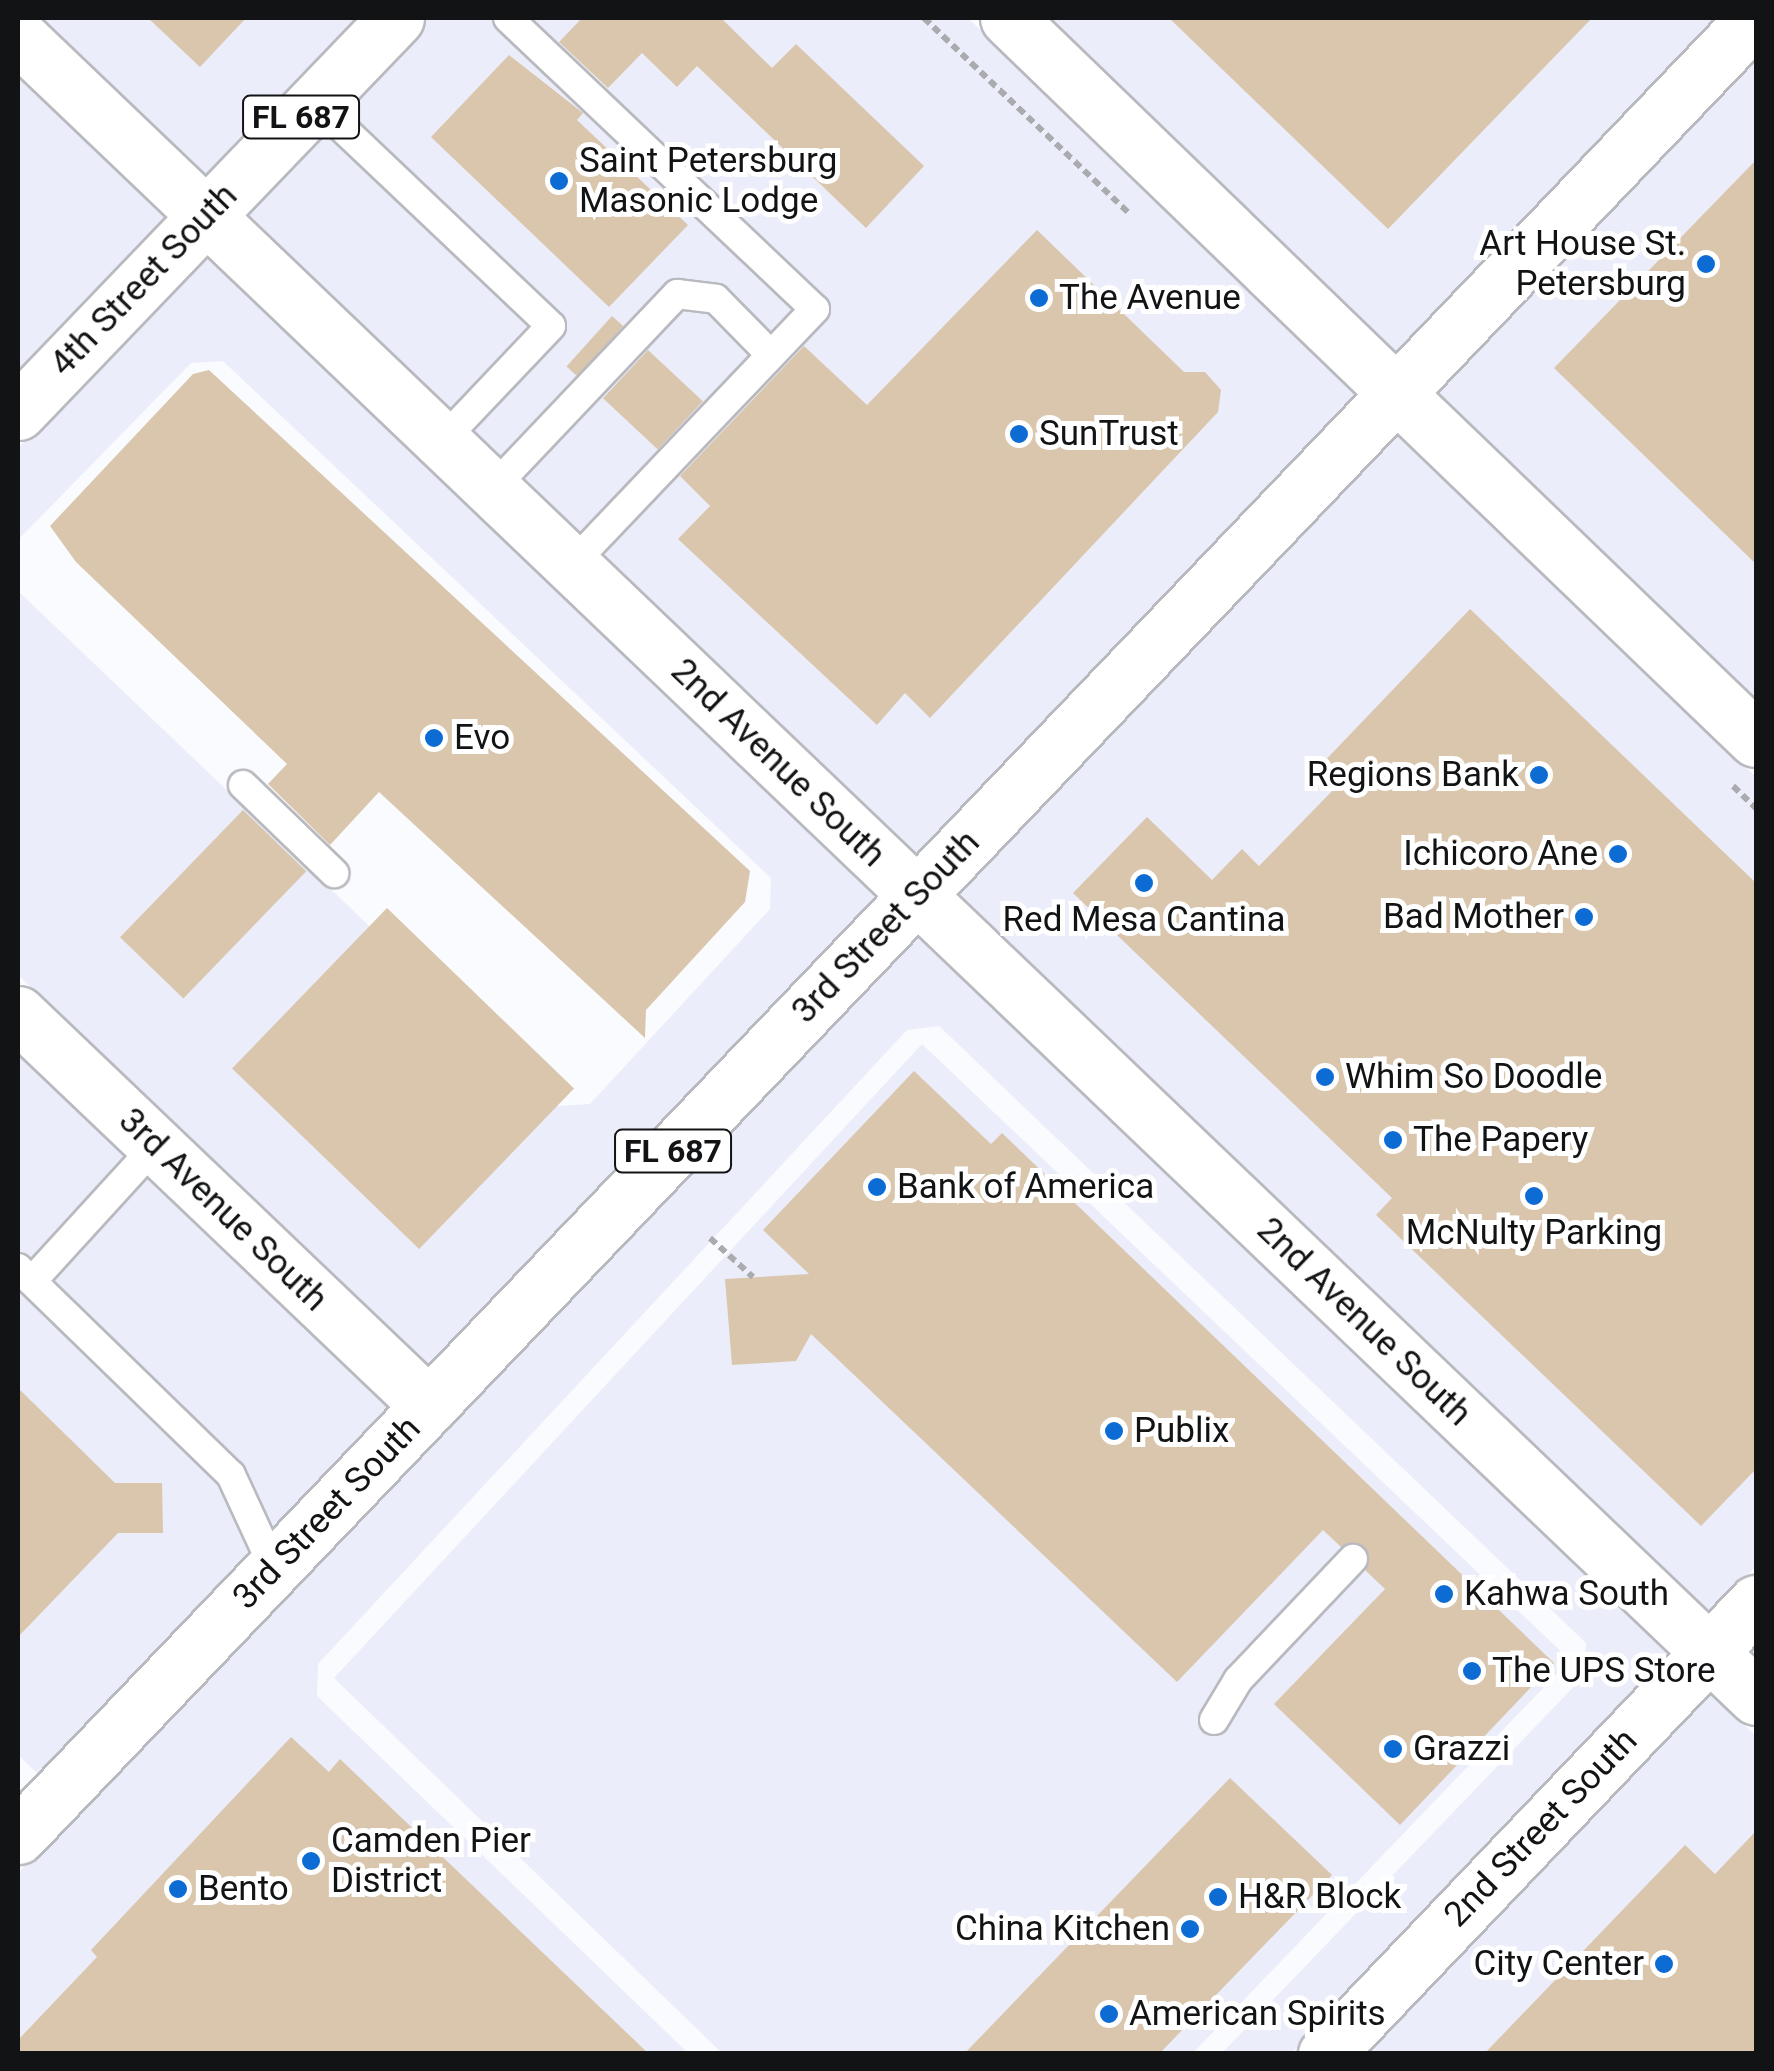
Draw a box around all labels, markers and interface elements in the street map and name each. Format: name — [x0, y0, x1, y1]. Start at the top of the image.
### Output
road number: FL 687 — [241, 90, 361, 144]
place label: Saint Petersburg Masonic Lodge — [579, 140, 837, 222]
marker: Saint Petersburg Masonic Lodge — [548, 170, 570, 192]
street label: 4th Street South — [42, 175, 246, 385]
place label: Art House St. Petersburg — [1479, 223, 1686, 305]
marker: Art House St. Petersburg — [1695, 253, 1717, 275]
place label: The Avenue — [1059, 277, 1241, 319]
marker: The Avenue — [1028, 287, 1050, 309]
place label: SunTrust — [1039, 413, 1179, 455]
marker: SunTrust — [1008, 423, 1030, 445]
street label: 2nd Avenue South — [662, 650, 894, 876]
place label: Evo — [454, 717, 510, 759]
marker: Evo — [423, 727, 445, 749]
place label: Regions Bank — [1307, 754, 1519, 796]
marker: Regions Bank — [1528, 764, 1550, 786]
street label: 3rd Street South — [784, 822, 988, 1032]
place label: Ichicoro Ane — [1403, 833, 1598, 875]
marker: Ichicoro Ane — [1607, 843, 1629, 865]
marker: Red Mesa Cantina — [1133, 872, 1155, 894]
place label: Bad Mother — [1383, 896, 1564, 938]
place label: Red Mesa Cantina — [1003, 899, 1285, 941]
marker: Bad Mother — [1573, 906, 1595, 928]
place label: Whim So Doodle — [1345, 1056, 1602, 1098]
marker: Whim So Doodle — [1314, 1066, 1336, 1088]
street label: 3rd Avenue South — [110, 1100, 336, 1320]
place label: The Papery — [1413, 1119, 1588, 1161]
road number: FL 687 — [613, 1124, 733, 1178]
marker: The Papery — [1382, 1129, 1404, 1151]
place label: Bank of America — [897, 1166, 1154, 1208]
marker: Bank of America — [866, 1176, 888, 1198]
marker: McNulty Parking — [1523, 1185, 1545, 1207]
street label: 2nd Avenue South — [1248, 1209, 1480, 1435]
place label: McNulty Parking — [1406, 1212, 1662, 1254]
street label: 3rd Street South — [225, 1408, 429, 1618]
place label: Publix — [1134, 1410, 1229, 1452]
marker: Publix — [1103, 1420, 1125, 1442]
place label: Kahwa South — [1464, 1573, 1669, 1615]
marker: Kahwa South — [1433, 1583, 1455, 1605]
place label: The UPS Store — [1492, 1650, 1716, 1692]
marker: The UPS Store — [1461, 1660, 1483, 1682]
street label: 2nd Street South — [1436, 1720, 1646, 1936]
place label: Grazzi — [1413, 1728, 1510, 1770]
marker: Grazzi — [1382, 1738, 1404, 1760]
place label: Camden Pier District — [331, 1820, 531, 1902]
marker: Camden Pier District — [300, 1850, 322, 1872]
place label: Bento — [198, 1868, 289, 1910]
place label: H&R Block — [1238, 1876, 1401, 1918]
marker: Bento — [167, 1878, 189, 1900]
marker: H&R Block — [1207, 1886, 1229, 1908]
place label: China Kitchen — [955, 1908, 1170, 1950]
marker: China Kitchen — [1179, 1918, 1201, 1940]
place label: City Center — [1473, 1943, 1644, 1985]
marker: City Center — [1653, 1953, 1675, 1975]
place label: American Spirits — [1129, 1993, 1386, 2035]
marker: American Spirits — [1098, 2003, 1120, 2025]

